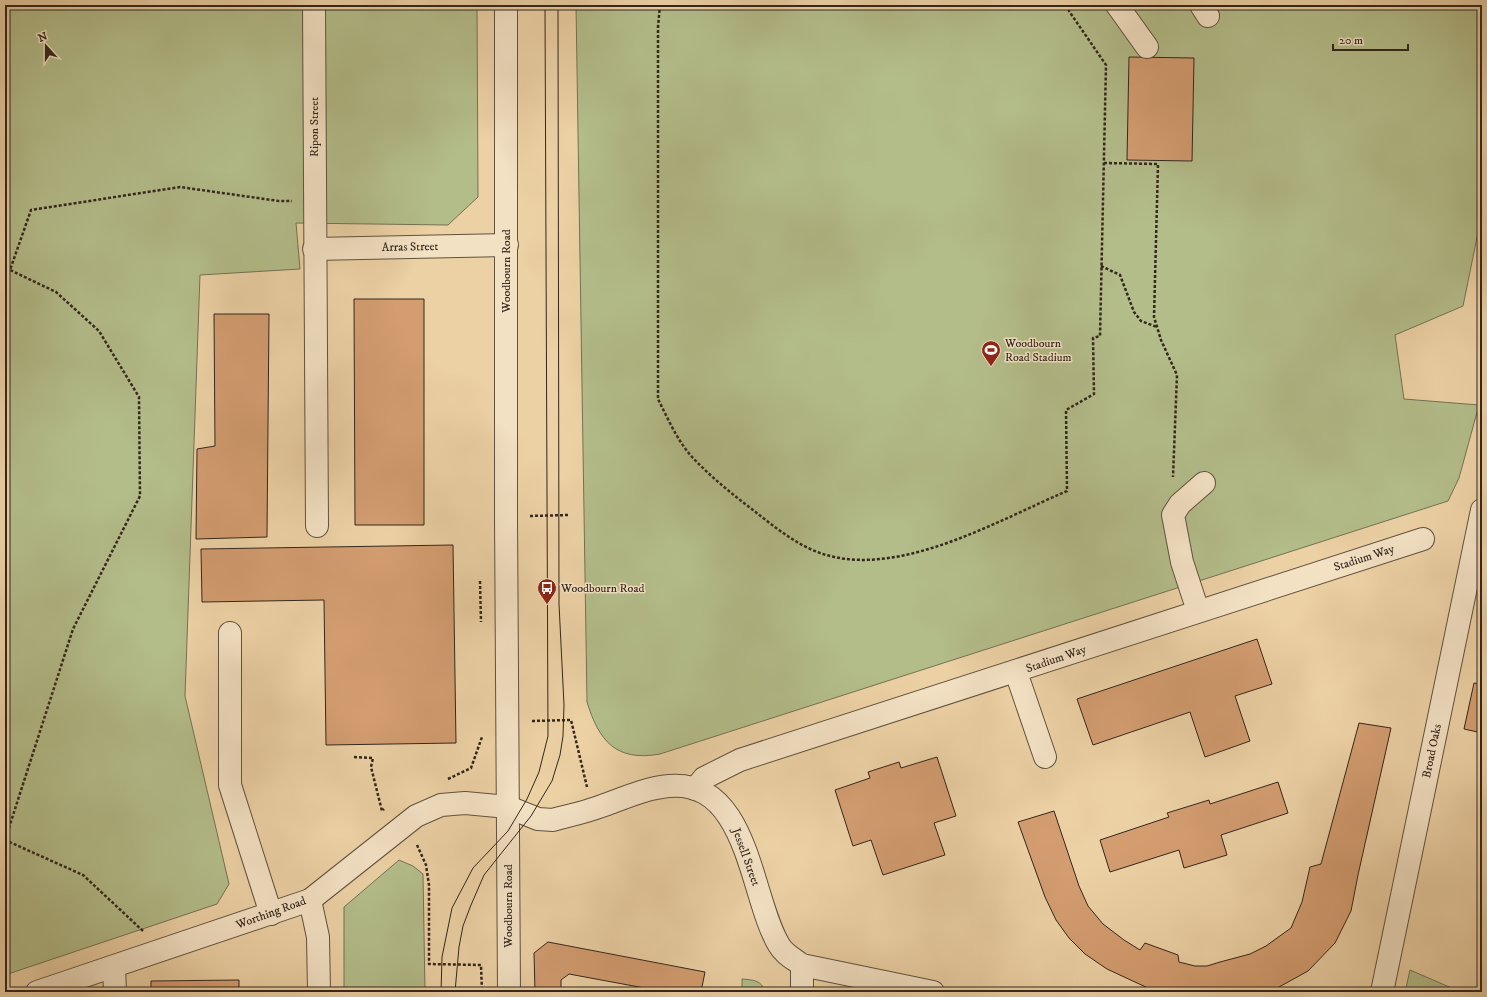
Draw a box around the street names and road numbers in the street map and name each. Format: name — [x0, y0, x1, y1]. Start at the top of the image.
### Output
street label: Ripon Street — [307, 97, 322, 157]
street label: Woodbourn Road — [499, 229, 514, 314]
street label: Arras Street — [382, 239, 439, 255]
street label: Stadium Way — [1332, 541, 1396, 575]
street label: Stadium Way — [1024, 642, 1088, 676]
street label: Broad Oaks — [1419, 723, 1445, 779]
street label: Jessell Street — [728, 825, 763, 888]
street label: Woodbourn Road — [501, 864, 516, 949]
street label: Worthing Road — [233, 893, 308, 933]

